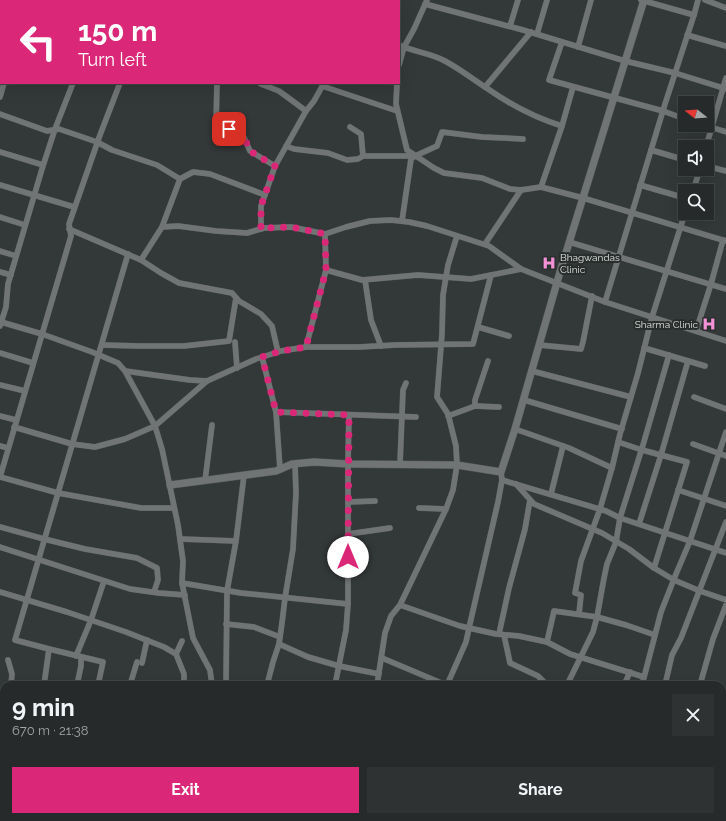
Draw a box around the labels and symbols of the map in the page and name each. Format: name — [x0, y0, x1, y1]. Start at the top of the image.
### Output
north arrow — [678, 96, 714, 132]
pin — [212, 112, 246, 146]
place label: Bhagwandas Clinic — [560, 252, 620, 275]
hospital icon: Bhagwandas Clinic — [541, 255, 557, 271]
hospital icon: Sharma Clinic — [701, 316, 717, 332]
place label: Sharma Clinic — [635, 319, 699, 330]
position arrow — [327, 536, 369, 578]

